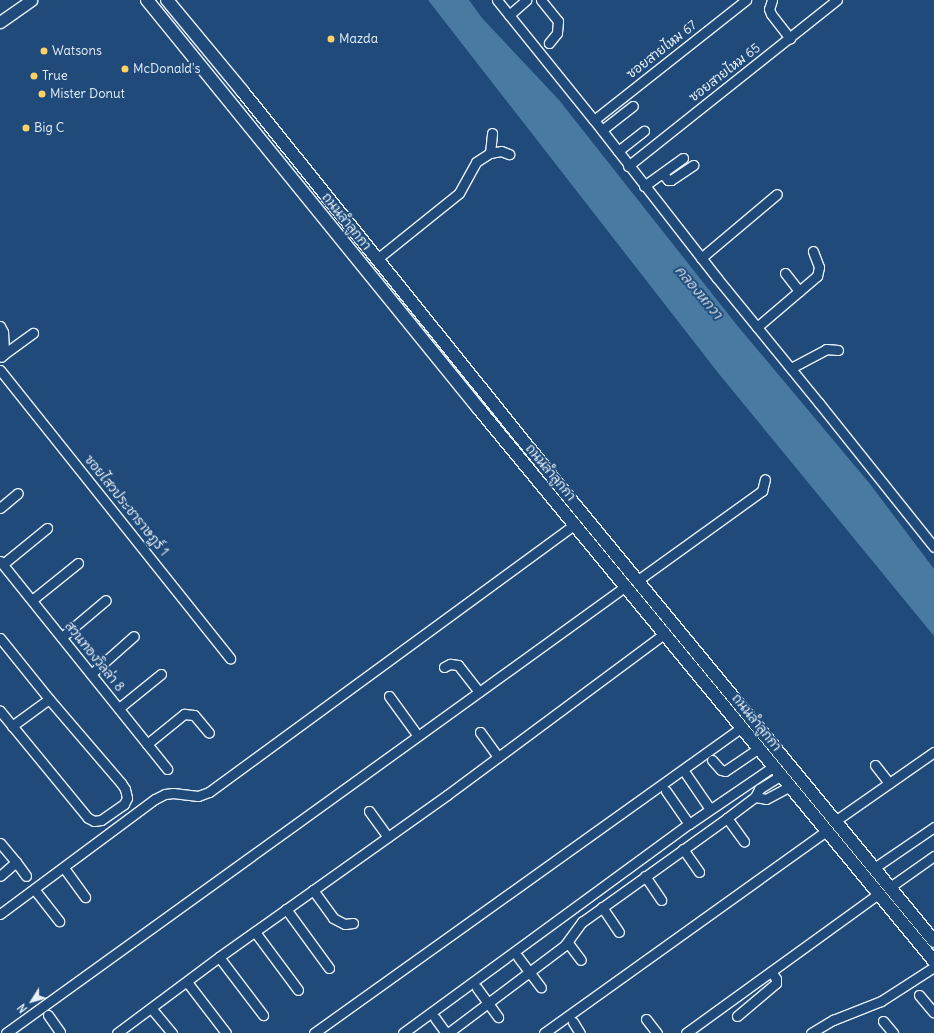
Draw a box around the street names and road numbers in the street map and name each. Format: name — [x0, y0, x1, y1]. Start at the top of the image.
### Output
street label: ซอยสายไหม 67 — [624, 18, 700, 82]
street label: ซอยสายไหม 65 — [686, 40, 764, 106]
street label: ถนนลำลูกกา — [318, 190, 374, 254]
street label: ถนนลำลูกกา — [522, 441, 578, 505]
street label: ซอยไสวประชาราษฎร์ 1 — [81, 453, 171, 559]
street label: สวนทองวิลล่า 8 — [61, 619, 127, 695]
street label: ถนนลำลูกกา — [728, 691, 784, 755]

